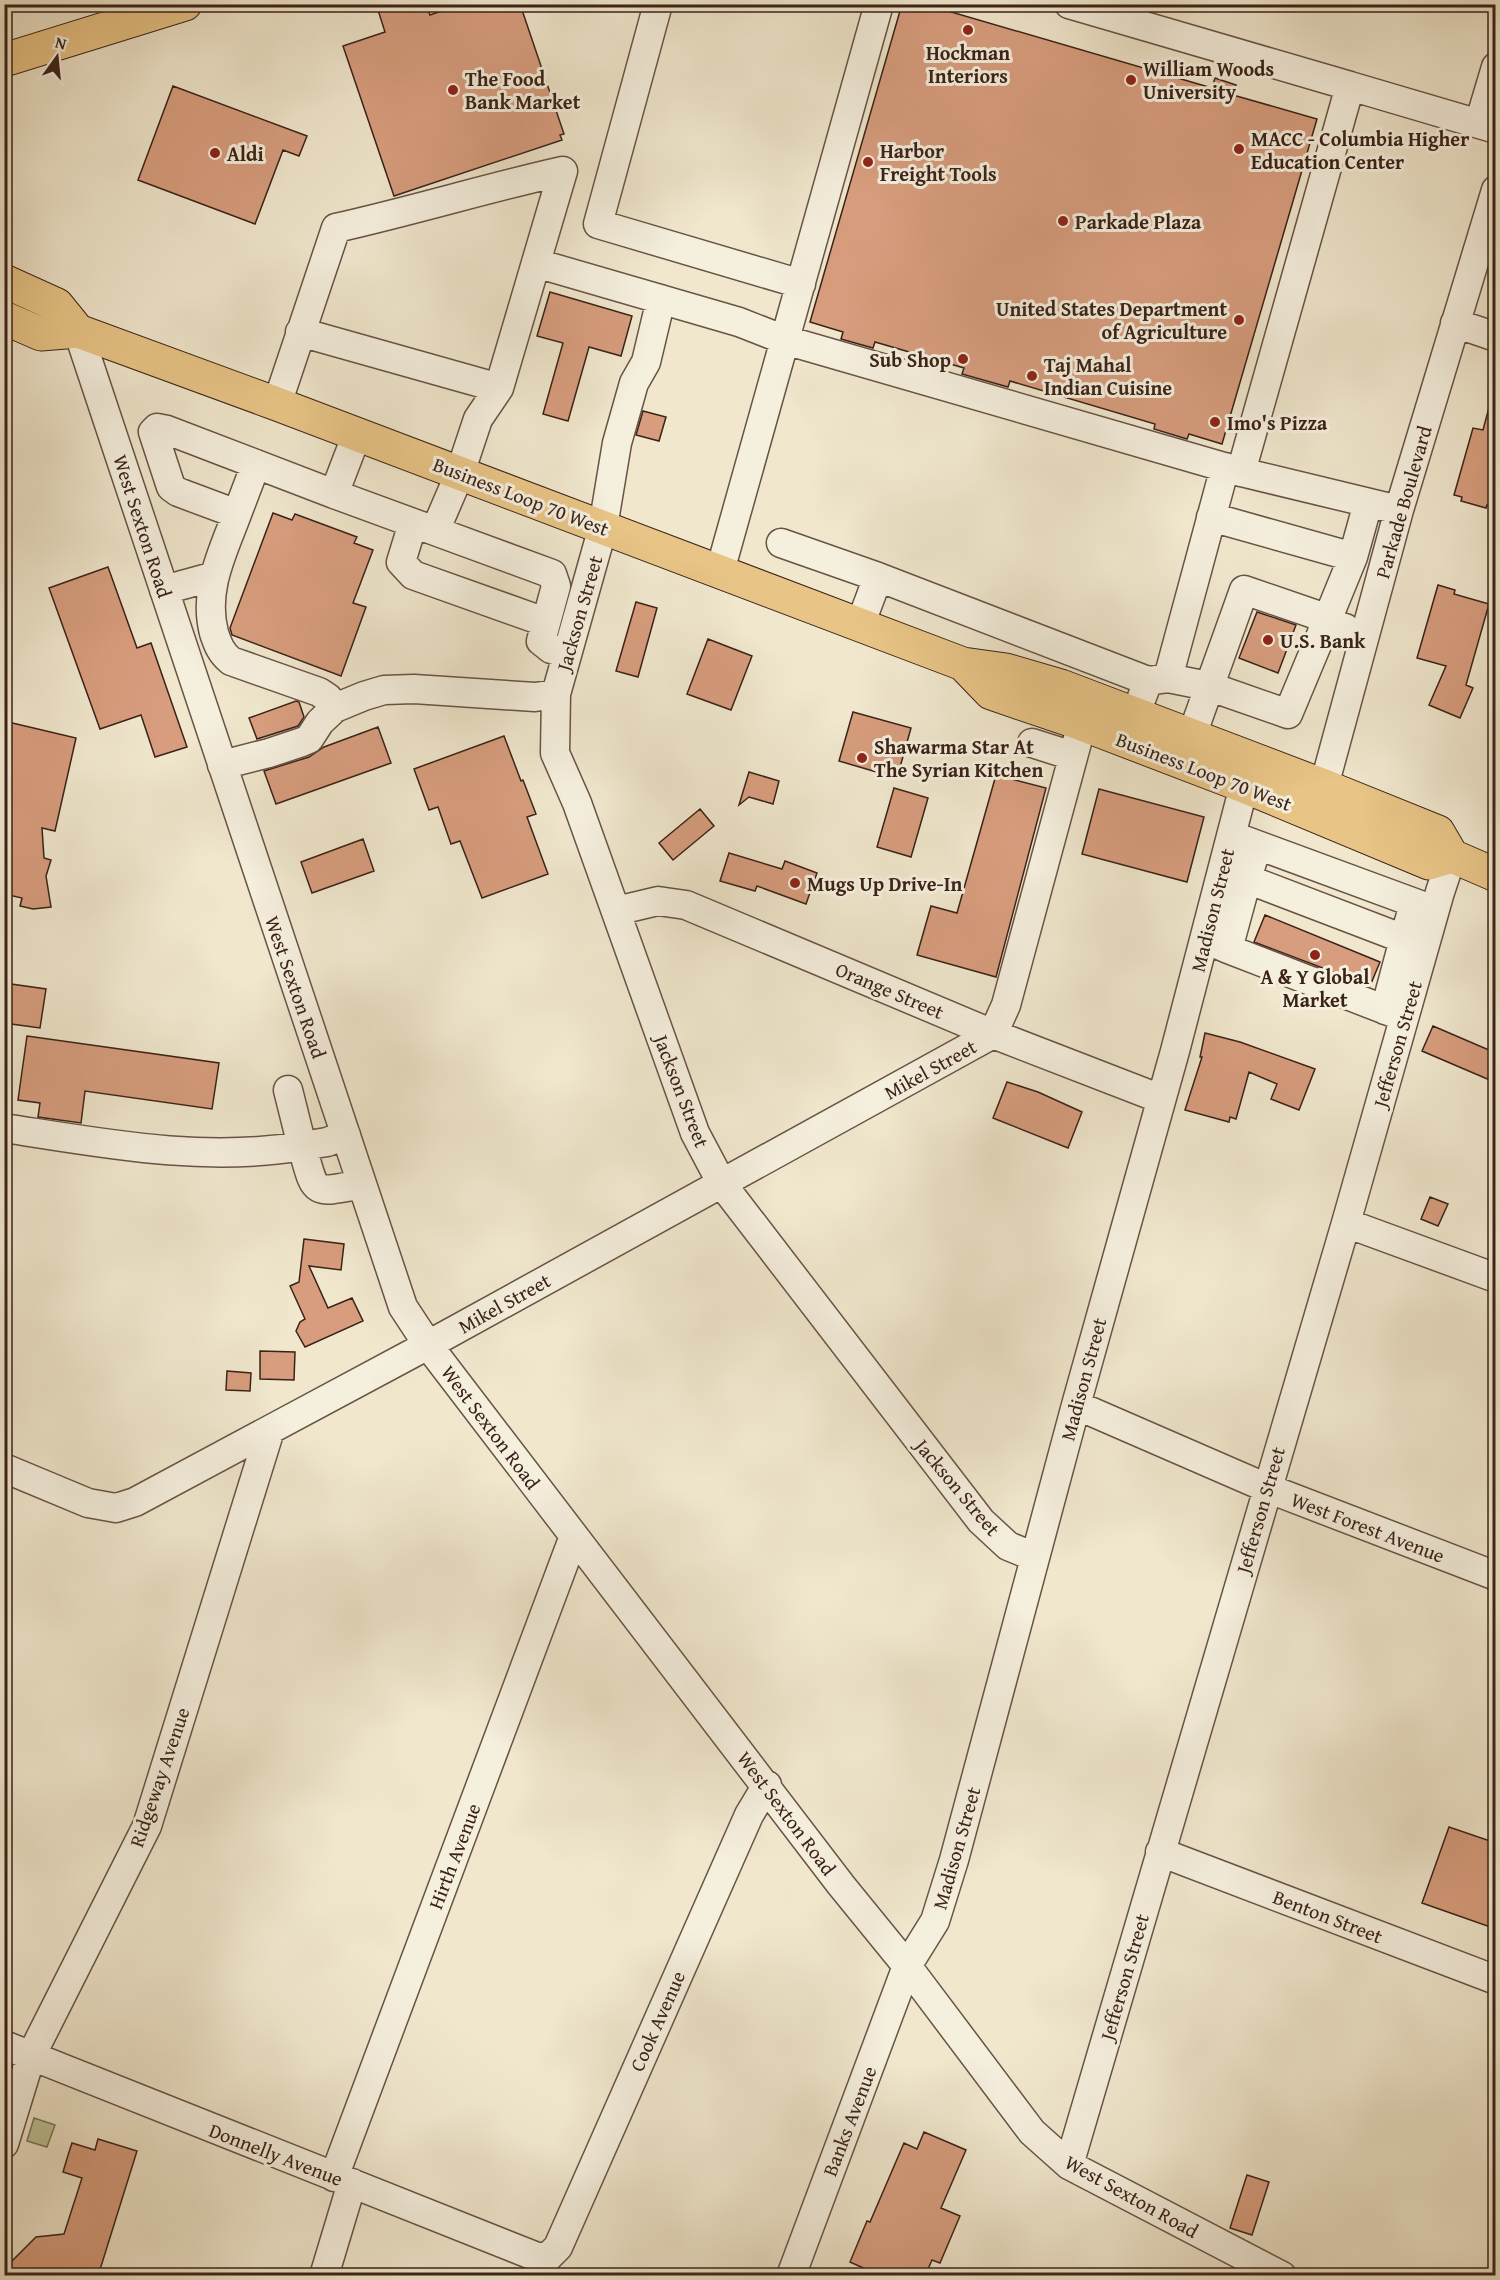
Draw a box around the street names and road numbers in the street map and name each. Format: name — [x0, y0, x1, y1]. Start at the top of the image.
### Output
street label: Parkade Boulevard — [1367, 422, 1439, 582]
street label: Business Loop 70 West — [429, 449, 613, 543]
street label: West Sexton Road — [106, 451, 180, 602]
street label: Jackson Street — [548, 552, 609, 677]
street label: Business Loop 70 West — [1112, 724, 1296, 818]
street label: Madison Street — [1183, 845, 1241, 975]
street label: West Sexton Road — [258, 912, 334, 1062]
street label: Orange Street — [831, 954, 949, 1026]
street label: Jefferson Street — [1364, 977, 1429, 1114]
street label: Jackson Street — [646, 1028, 717, 1152]
street label: Mikel Street — [878, 1032, 982, 1106]
street label: Mikel Street — [452, 1266, 556, 1340]
street label: Madison Street — [1053, 1314, 1113, 1444]
street label: West Sexton Road — [435, 1359, 548, 1495]
street label: Jackson Street — [907, 1430, 1007, 1542]
street label: Jefferson Street — [1227, 1443, 1292, 1580]
street label: West Forest Avenue — [1287, 1484, 1449, 1570]
street label: Ridgeway Avenue — [121, 1703, 197, 1851]
street label: West Sexton Road — [731, 1745, 844, 1881]
street label: Madison Street — [925, 1783, 987, 1913]
street label: Hirth Avenue — [421, 1799, 487, 1913]
street label: Benton Street — [1269, 1882, 1387, 1950]
street label: Jefferson Street — [1091, 1910, 1156, 2047]
street label: Cook Avenue — [622, 1966, 692, 2076]
street label: Banks Avenue — [815, 2062, 883, 2180]
street label: Donnelly Avenue — [205, 2115, 347, 2193]
street label: West Sexton Road — [1060, 2147, 1204, 2245]

